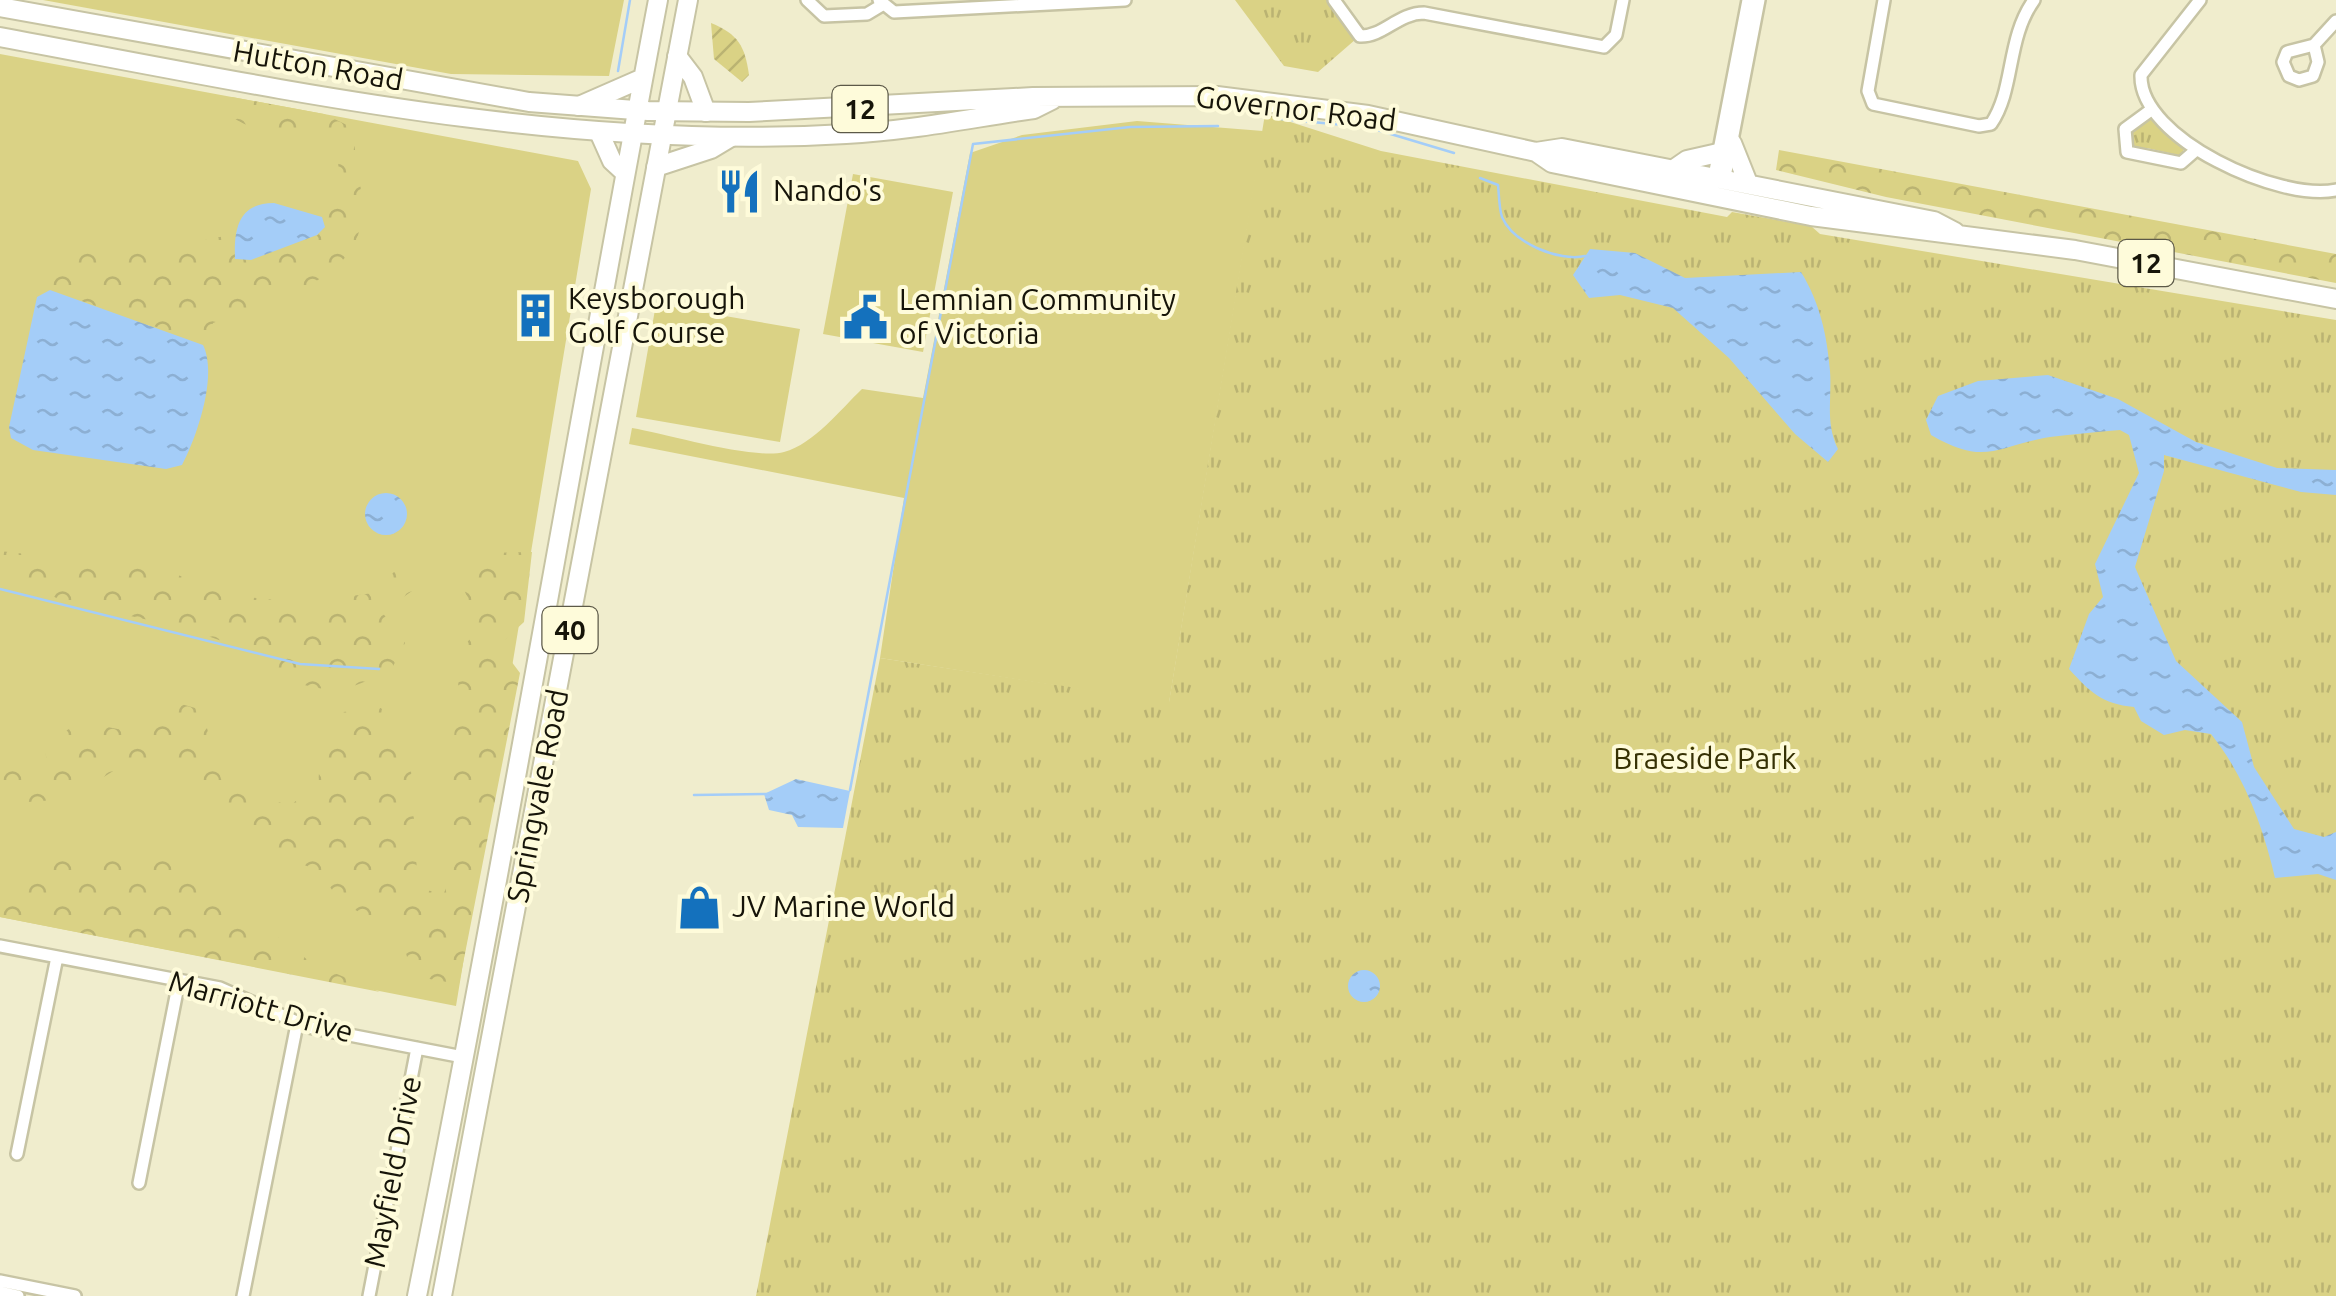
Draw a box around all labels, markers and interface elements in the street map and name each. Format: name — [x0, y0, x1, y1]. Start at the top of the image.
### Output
street label: Hutton Road — [230, 33, 406, 97]
street label: Governor Road — [1194, 79, 1398, 137]
road number: 12 — [832, 86, 888, 132]
restaurant icon: Nando's — [716, 167, 764, 215]
place label: Nando's — [773, 173, 882, 207]
road number: 12 — [2118, 240, 2174, 286]
place label: Keysborough Golf Course — [568, 281, 745, 349]
place label: Lemnian Community of Victoria — [899, 282, 1176, 350]
building icon: Keysborough Golf Course — [511, 292, 559, 340]
public building icon: Lemnian Community of Victoria — [842, 293, 890, 341]
road number: 40 — [542, 607, 598, 653]
street label: Springvale Road — [500, 686, 574, 905]
park label: Braeside Park — [1613, 741, 1797, 775]
shop icon: JV Marine World — [675, 883, 723, 931]
place label: JV Marine World — [732, 889, 955, 923]
street label: Marriott Drive — [165, 963, 357, 1049]
street label: Mayfield Drive — [357, 1073, 427, 1270]

